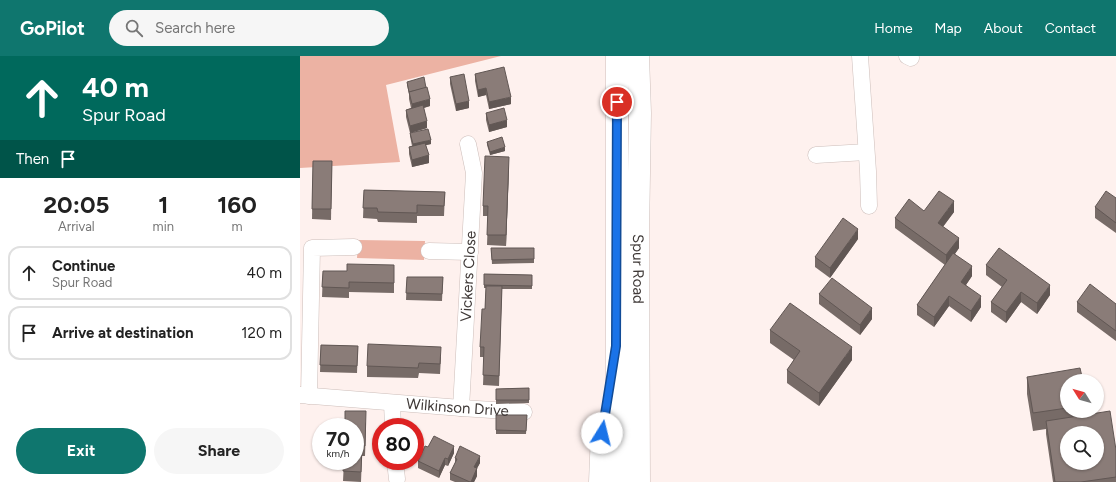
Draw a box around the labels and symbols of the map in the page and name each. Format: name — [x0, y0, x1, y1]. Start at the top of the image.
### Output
pin — [600, 85, 634, 119]
street label: Vickers Close — [457, 230, 480, 322]
street label: Spur Road — [629, 234, 647, 304]
north arrow — [1060, 374, 1104, 418]
street label: Wilkinson Drive — [405, 395, 509, 420]
position arrow — [581, 412, 623, 454]
speed limit sign: 80 — [372, 418, 424, 470]

